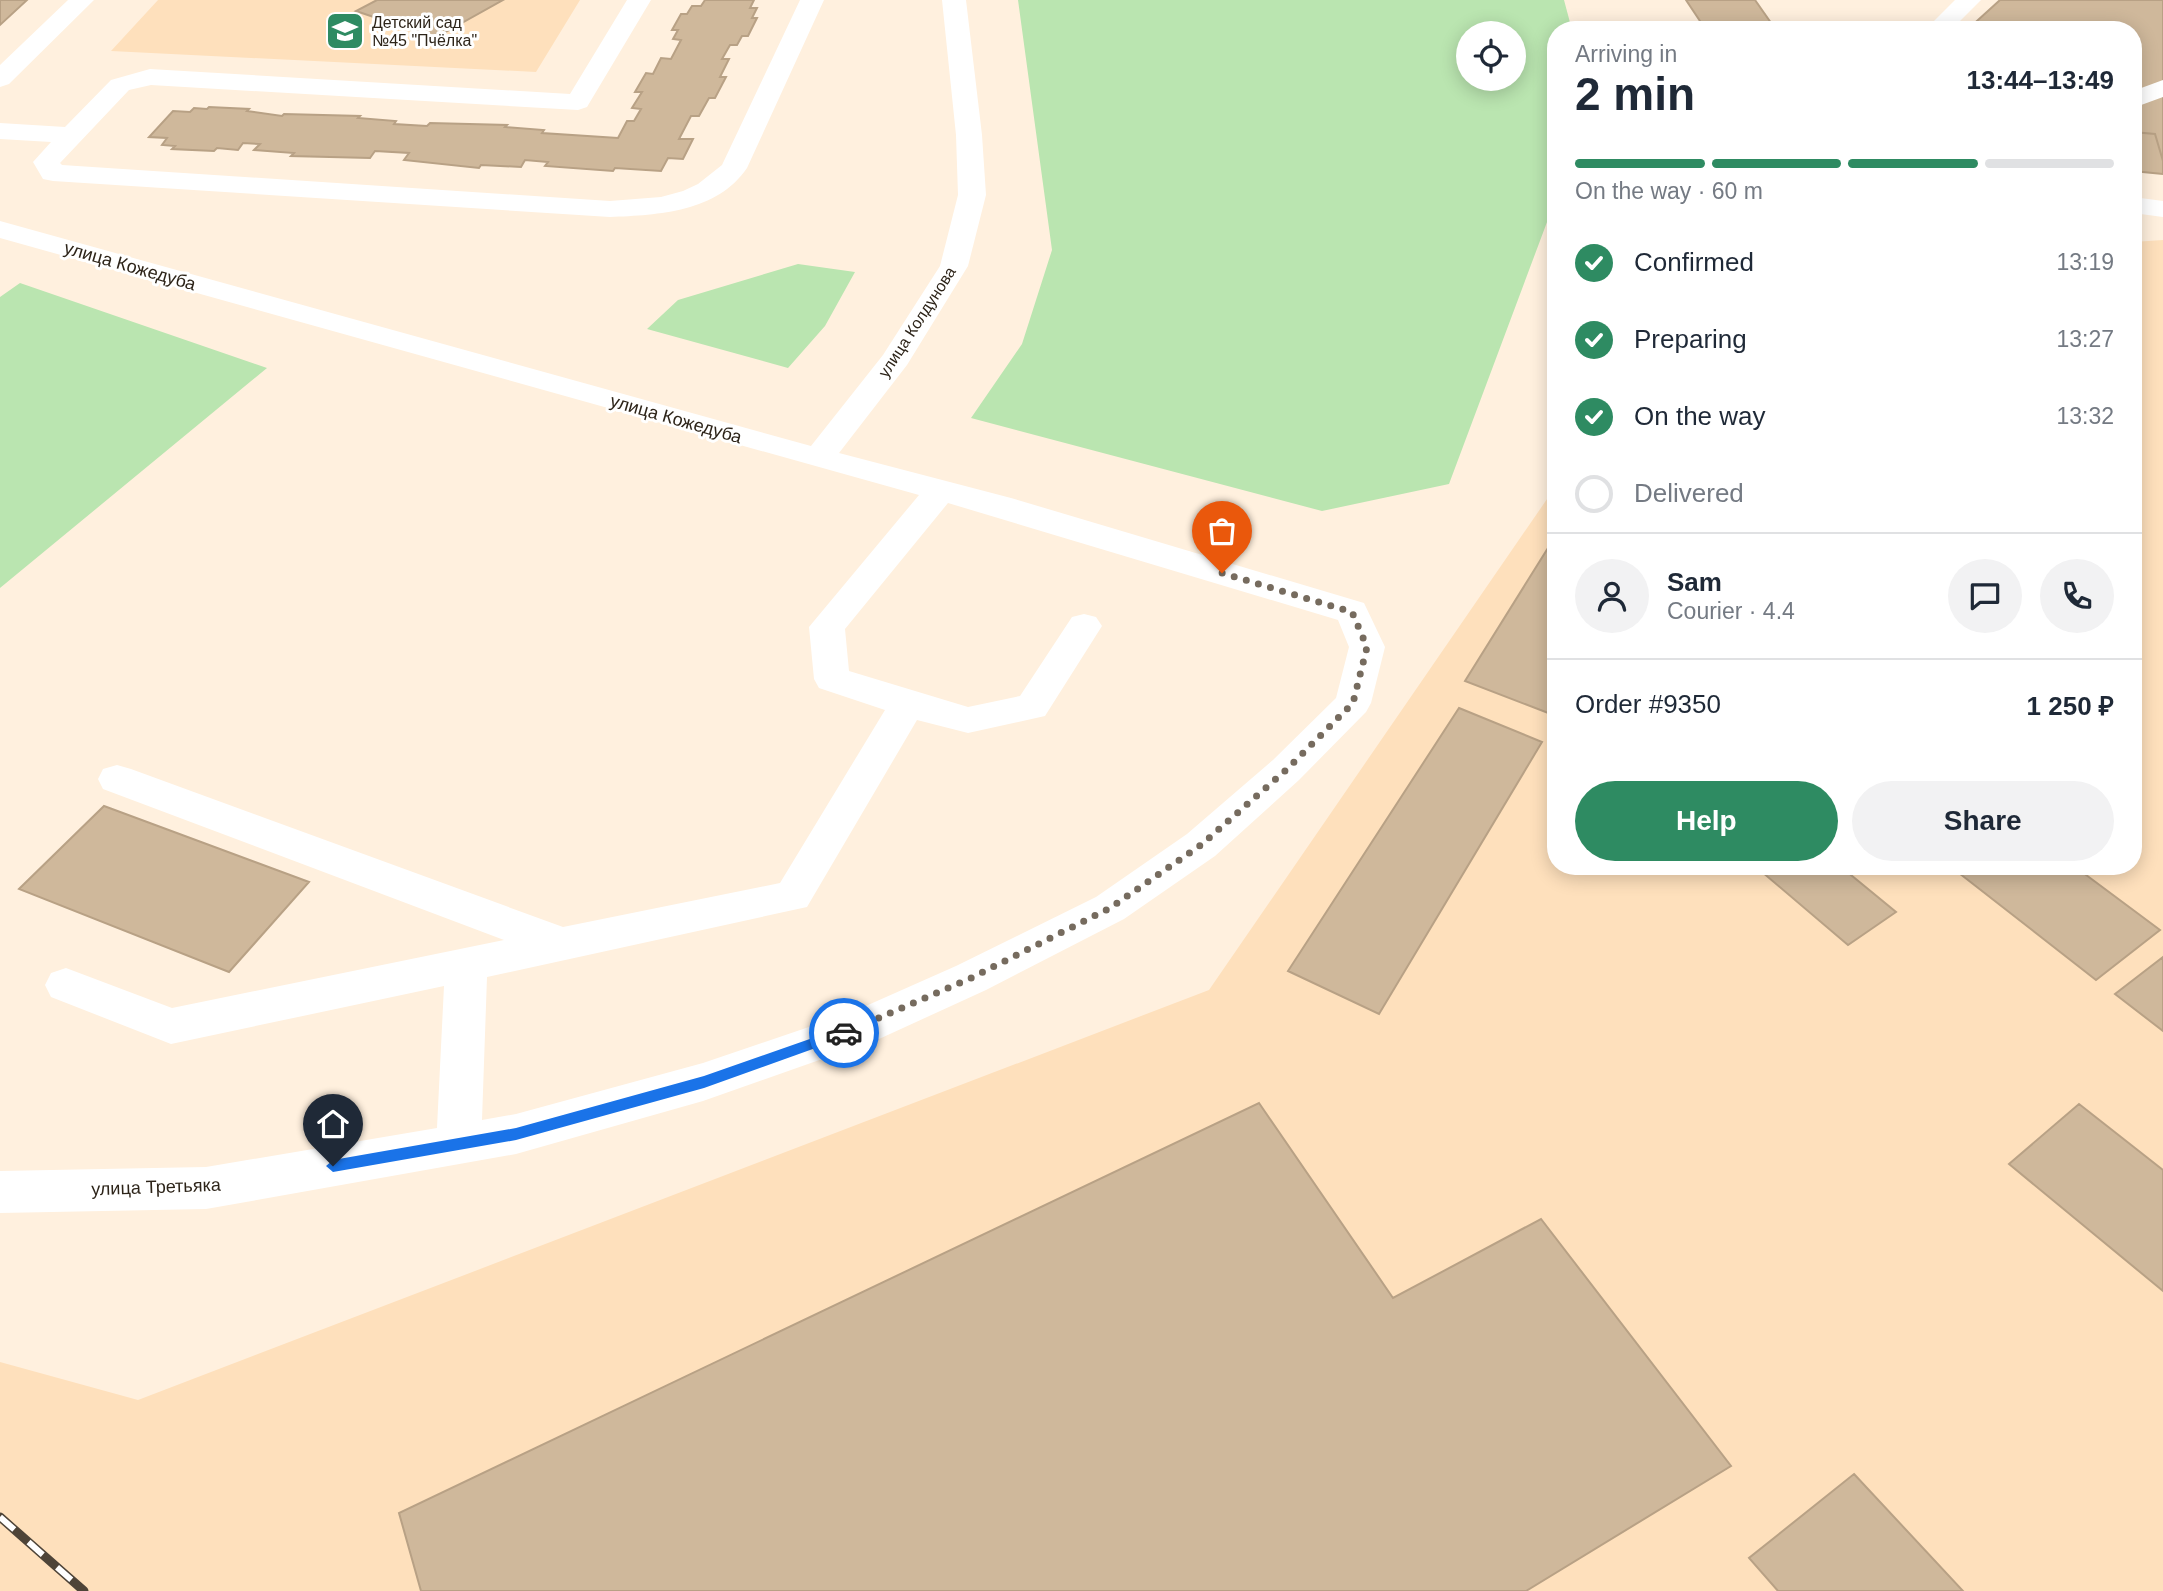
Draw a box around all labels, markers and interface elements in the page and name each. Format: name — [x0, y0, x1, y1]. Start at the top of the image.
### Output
school or university icon: Детский сад №45 "Пчёлка" — [324, 10, 366, 52]
place label: Детский сад №45 "Пчёлка" — [372, 14, 477, 49]
map controls — [1456, 21, 1526, 91]
button: locate — [1456, 21, 1526, 91]
text: Arriving in — [1575, 41, 1677, 67]
text: 13:44–13:49 — [1967, 65, 2114, 95]
text: 2 min — [1575, 68, 1695, 120]
text: On the way · 60 m — [1575, 178, 1763, 204]
street label: улица Кожедуба — [62, 238, 199, 295]
icon: check — [1575, 244, 1613, 282]
text: Confirmed — [1634, 247, 1754, 277]
text: 13:19 — [2056, 249, 2114, 275]
street label: улица Колдунова — [875, 264, 959, 380]
icon: check — [1575, 321, 1613, 359]
text: Preparing — [1634, 324, 1747, 354]
text: 13:27 — [2056, 326, 2114, 352]
street label: улица Кожедуба — [608, 391, 745, 448]
icon: check — [1575, 398, 1613, 436]
text: On the way — [1634, 401, 1766, 431]
text: 13:32 — [2056, 403, 2114, 429]
text: Delivered — [1634, 478, 1744, 508]
pin — [1192, 501, 1252, 573]
icon: bag — [1203, 512, 1241, 550]
button: person — [1575, 559, 1649, 633]
button: chat — [1948, 559, 2022, 633]
button: phone — [2040, 559, 2114, 633]
text: Sam — [1667, 567, 1722, 597]
text: Courier · 4.4 — [1667, 598, 1795, 624]
text: Order #9350 — [1575, 689, 1721, 719]
text: 1 250 ₽ — [2027, 691, 2114, 721]
button: Help — [1575, 781, 1838, 861]
button: Share — [1852, 781, 2114, 861]
courier — [809, 998, 879, 1068]
icon: car — [825, 1014, 863, 1052]
pin — [303, 1094, 363, 1166]
icon: home — [314, 1105, 352, 1143]
street label: улица Третьяка — [91, 1175, 222, 1199]

